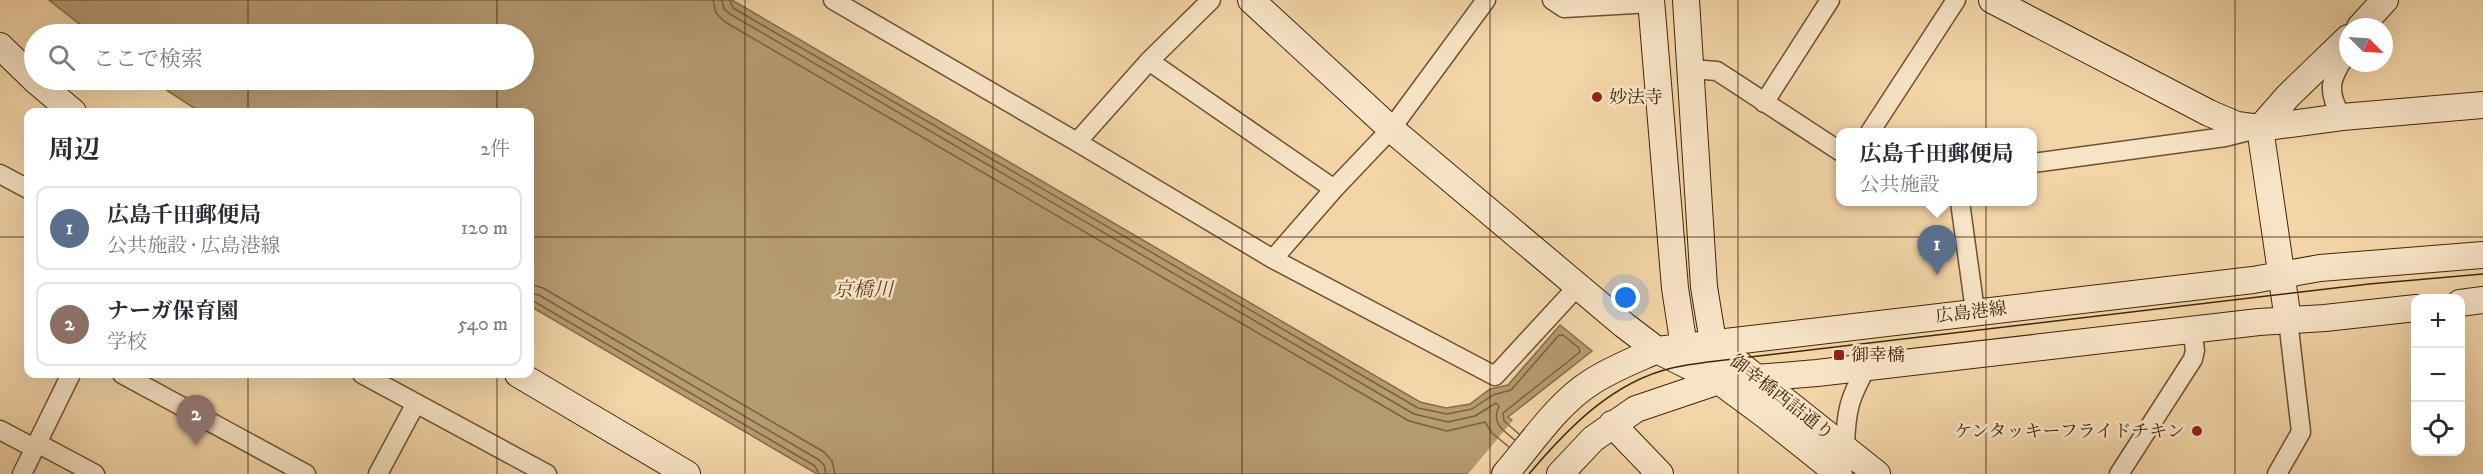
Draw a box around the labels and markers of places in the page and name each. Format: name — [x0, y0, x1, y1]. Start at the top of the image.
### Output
place label: 妙法寺 — [1609, 87, 1663, 109]
marker: 妙法寺 — [1590, 90, 1604, 104]
pin: 1 — [1918, 226, 1956, 275]
place label: 御幸橋 — [1851, 345, 1905, 367]
marker: 御幸橋 — [1832, 348, 1846, 362]
pin: 2 — [176, 396, 216, 445]
place label: ケンタッキーフライドチキン — [1954, 421, 2185, 443]
marker: ケンタッキーフライドチキン — [2190, 424, 2204, 438]

